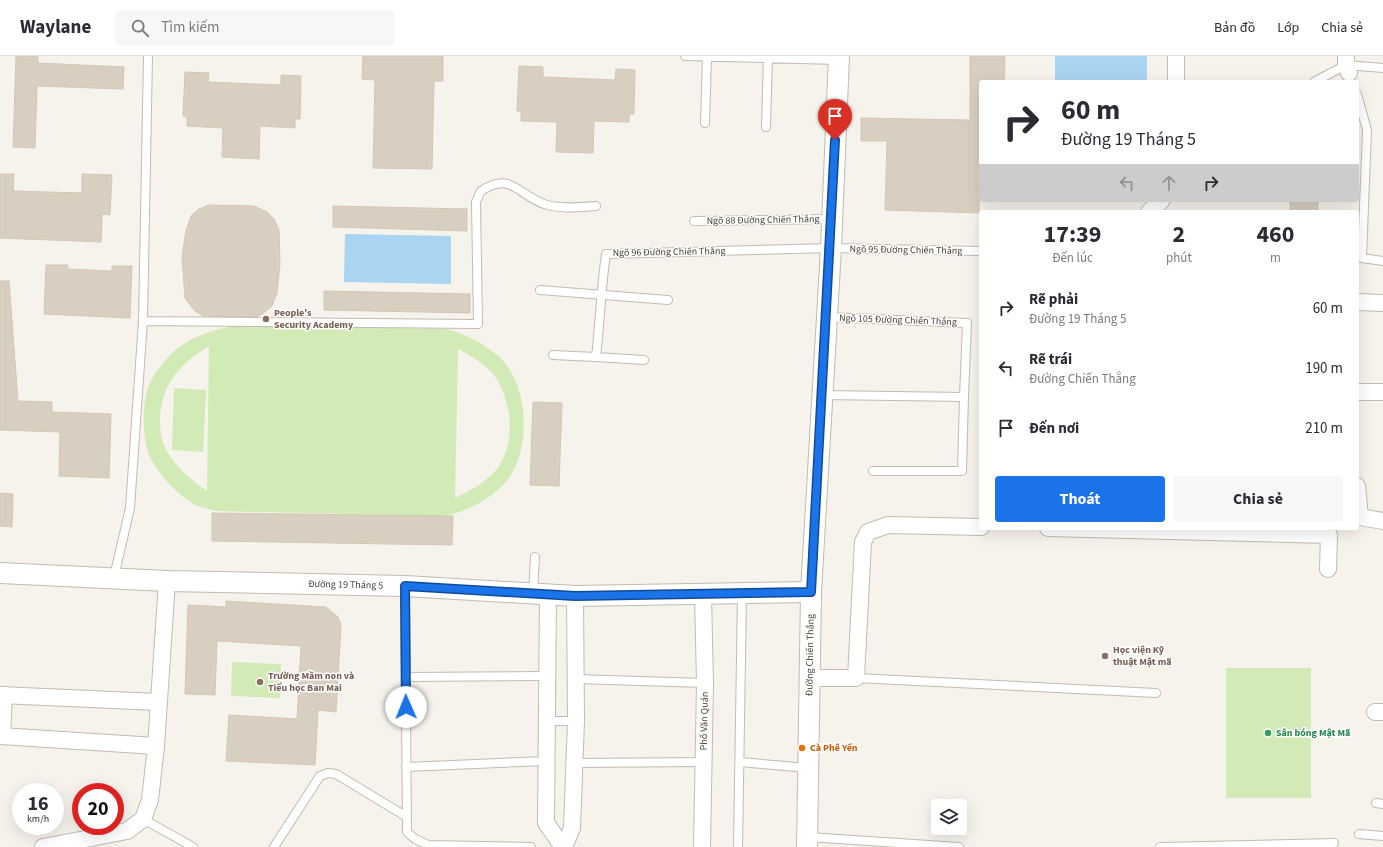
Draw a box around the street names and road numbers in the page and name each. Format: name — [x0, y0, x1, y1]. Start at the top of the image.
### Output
street label: Ngõ 88 Đường Chiến Thắng — [706, 212, 820, 228]
street label: Ngõ 95 Đường Chiến Thắng — [849, 242, 963, 258]
street label: Ngõ 96 Đường Chiến Thắng — [612, 244, 726, 260]
street label: Ngõ 105 Đường Chiến Thắng — [839, 311, 957, 329]
street label: Đường 19 Tháng 5 — [308, 577, 383, 593]
street label: Đường Chiến Thắng — [802, 614, 818, 696]
street label: Phố Văn Quán — [697, 692, 712, 750]

